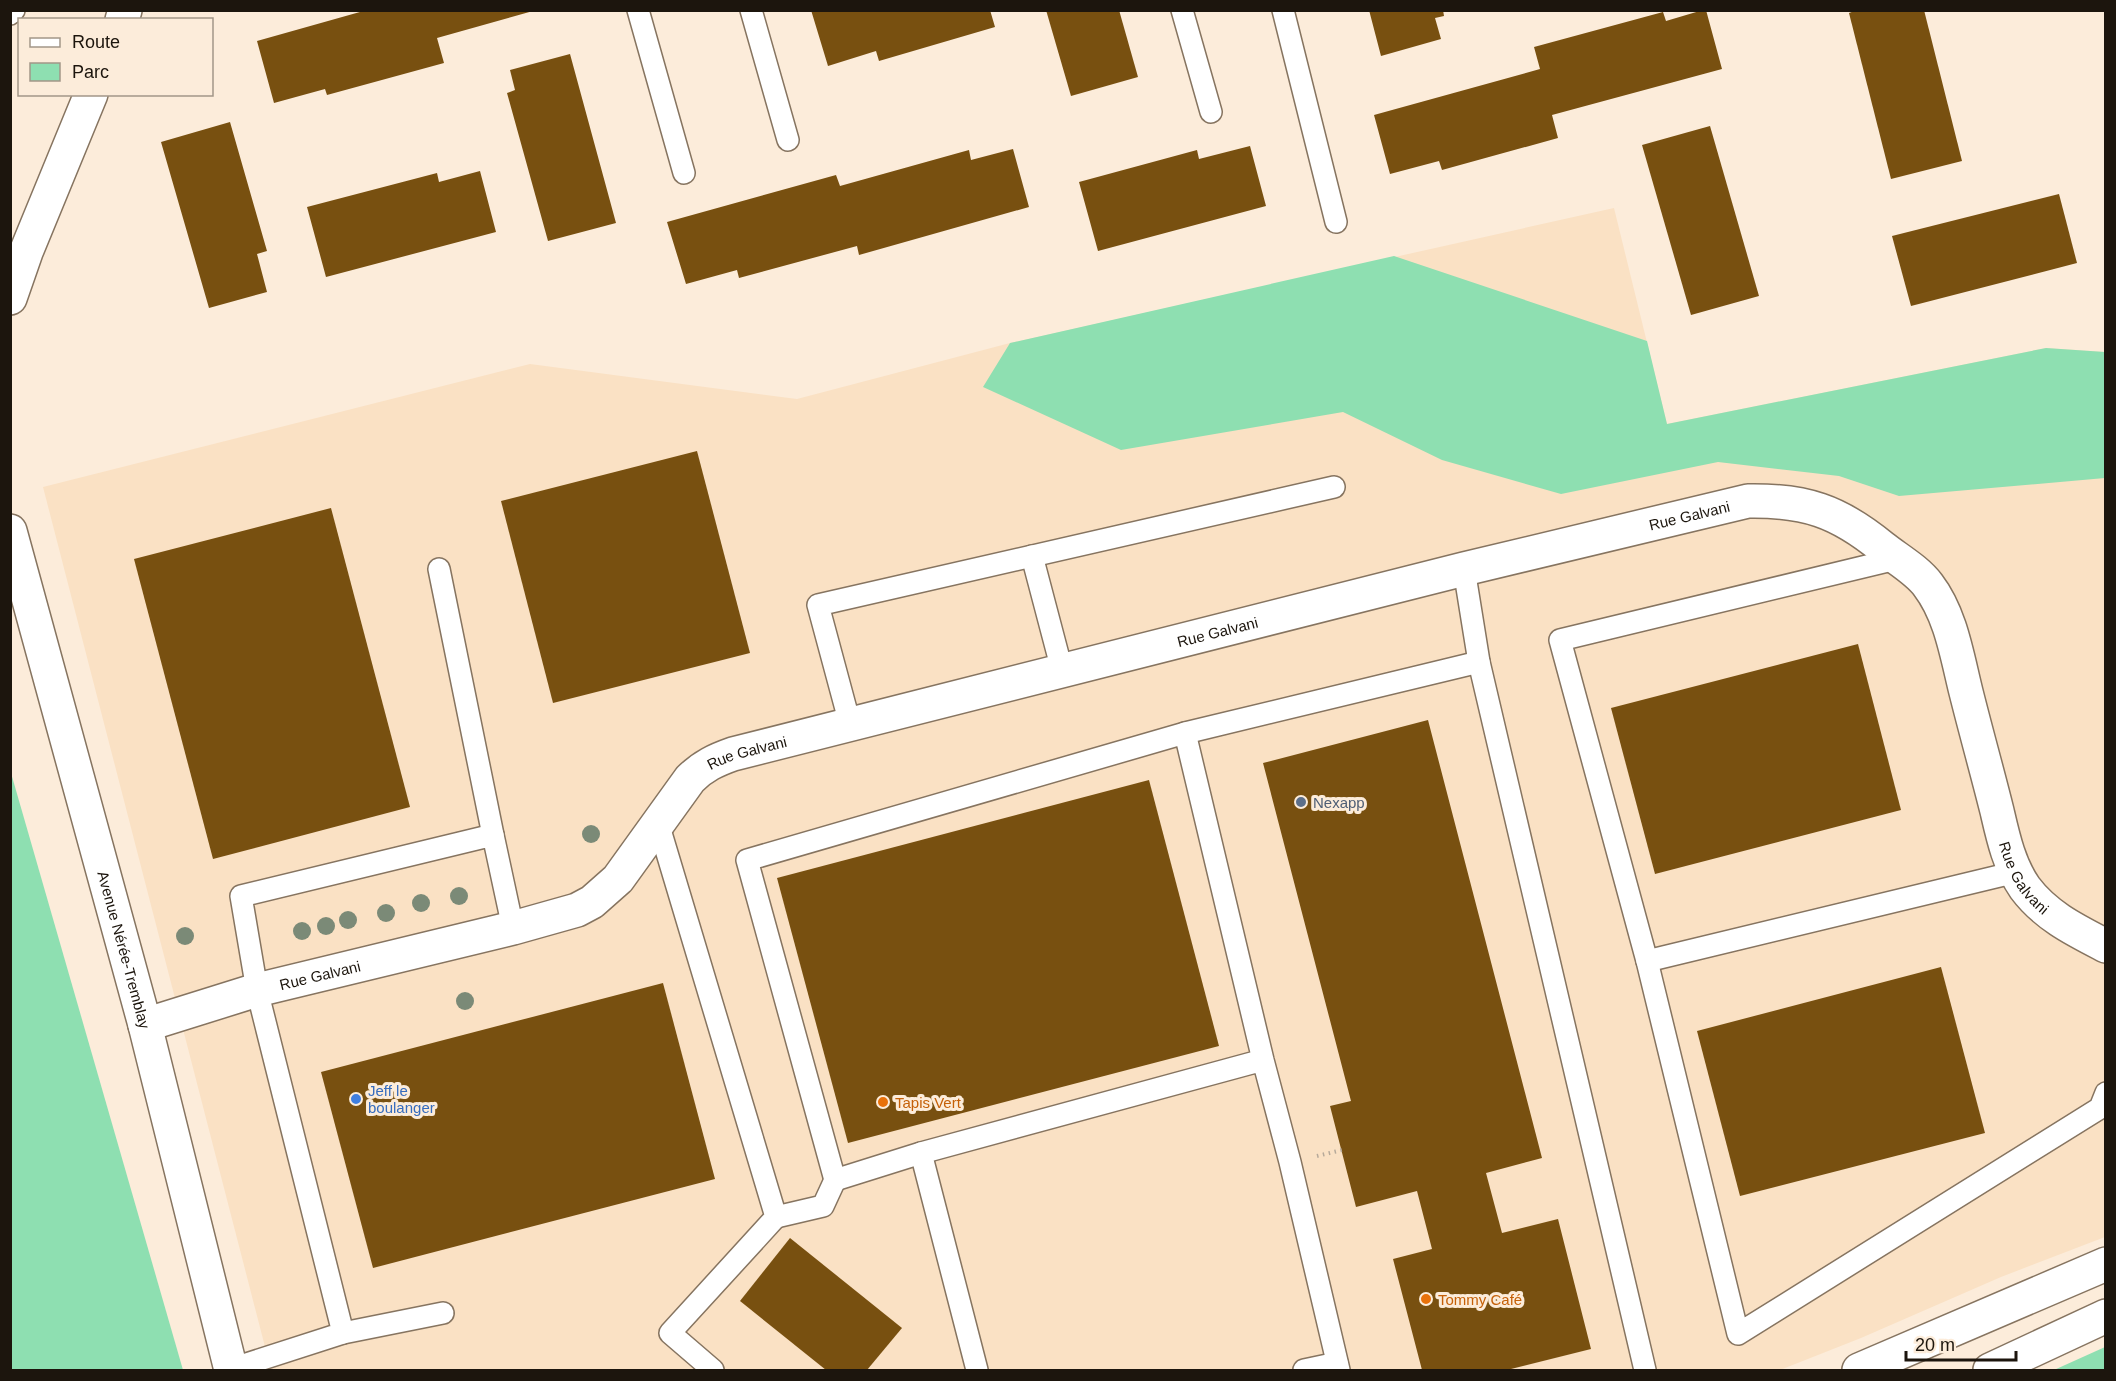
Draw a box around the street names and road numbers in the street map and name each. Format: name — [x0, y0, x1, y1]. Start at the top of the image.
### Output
street label: Rue Galvani — [1647, 497, 1731, 533]
street label: Rue Galvani — [1175, 613, 1259, 650]
street label: Rue Galvani — [704, 732, 788, 773]
street label: Rue Galvani — [1996, 839, 2052, 917]
street label: Avenue Nérée-Tremblay — [95, 869, 154, 1031]
street label: Rue Galvani — [278, 957, 362, 993]

